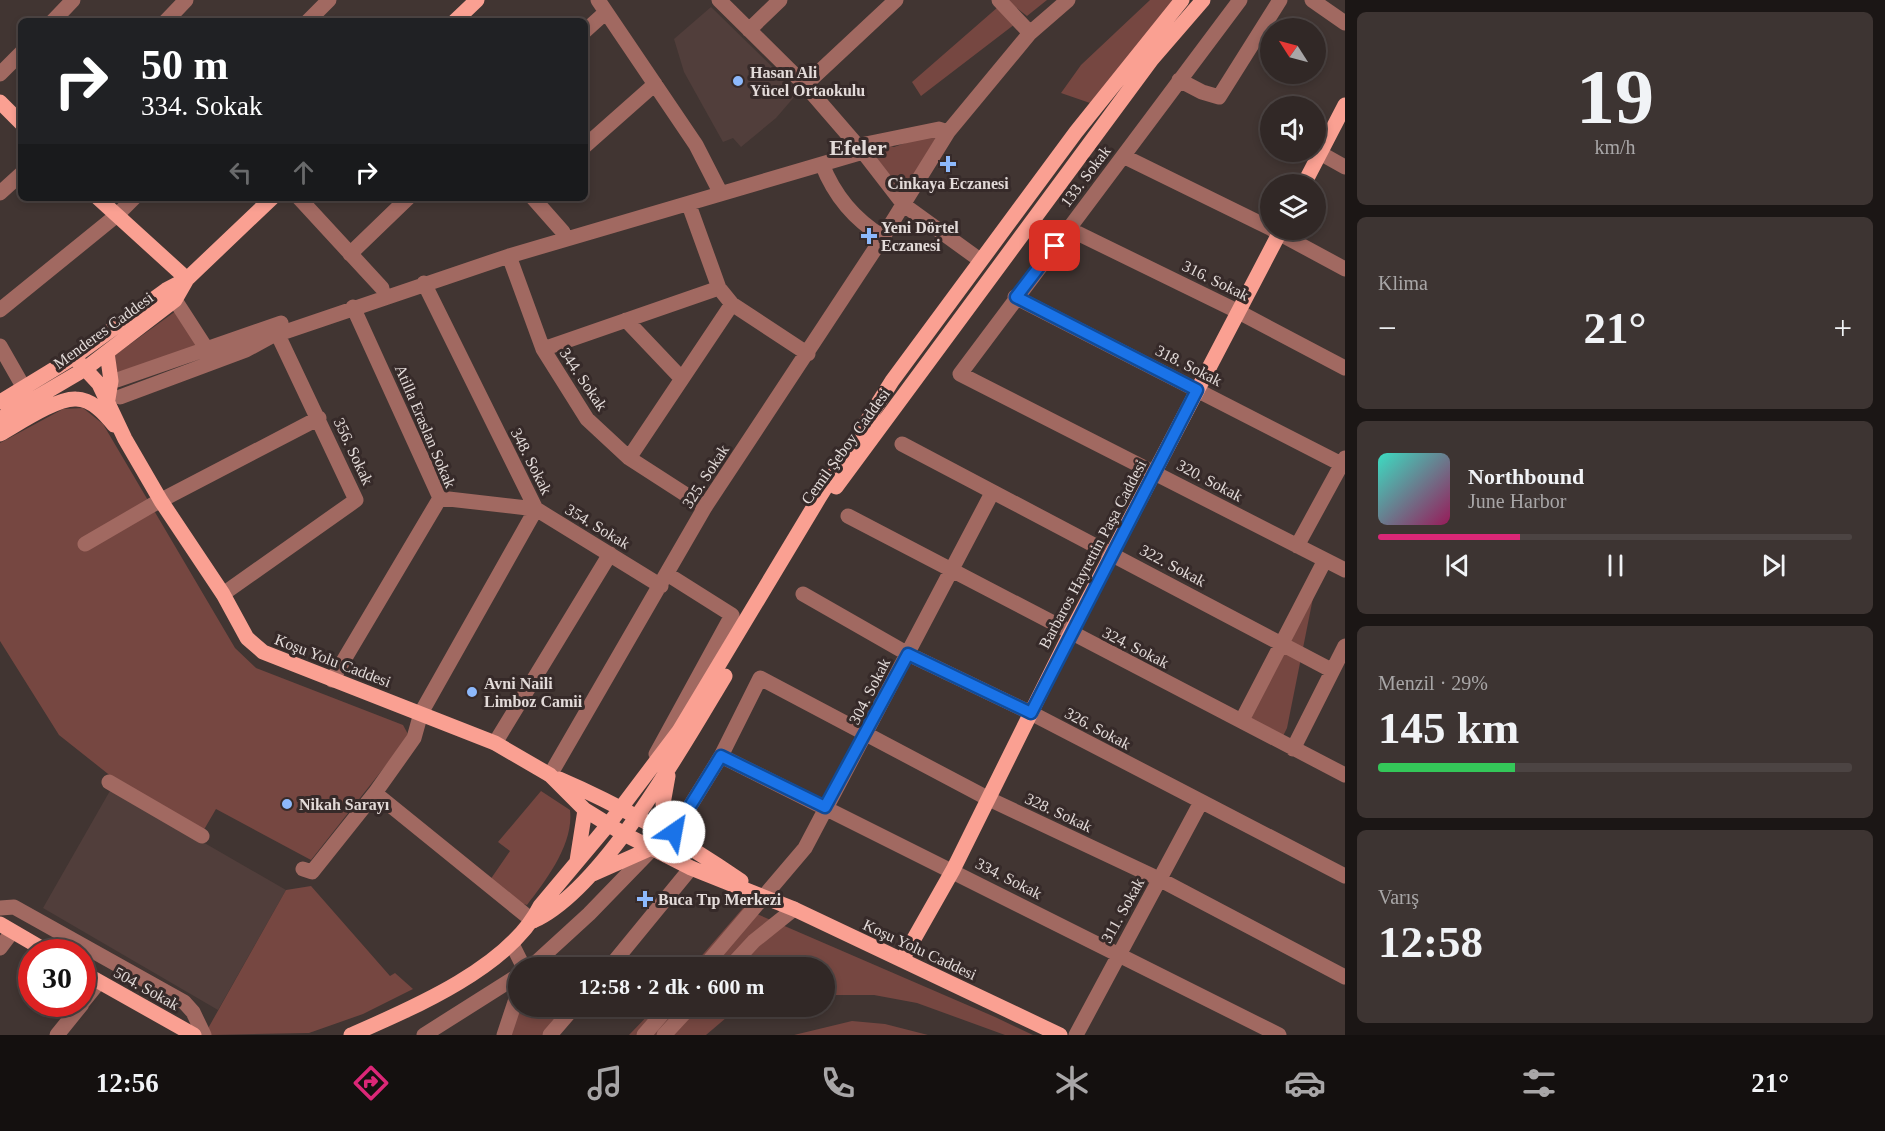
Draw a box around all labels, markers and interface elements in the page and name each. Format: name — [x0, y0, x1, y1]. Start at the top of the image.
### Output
north arrow — [1260, 18, 1326, 84]
map controls — [1260, 18, 1326, 240]
icon: right — [42, 42, 120, 120]
text: 50 m — [141, 42, 229, 88]
text: 19 — [1576, 53, 1654, 140]
place label: Hasan Ali Yücel Ortaokulu — [750, 64, 865, 99]
marker: Hasan Ali Yücel Ortaokulu — [731, 74, 745, 88]
text: 334. Sokak — [141, 91, 263, 121]
button: sound — [1260, 96, 1326, 162]
district label: Efeler — [829, 135, 887, 160]
text: km/h — [1594, 136, 1636, 158]
street label: 133. Sokak — [1057, 142, 1114, 210]
icon: left — [224, 156, 257, 189]
icon: ahead — [287, 156, 320, 189]
icon: right — [350, 156, 383, 189]
marker: Cinkaya Eczanesi — [941, 157, 955, 171]
button: layers — [1260, 174, 1326, 240]
place label: Cinkaya Eczanesi — [887, 175, 1009, 193]
place label: Yeni Dörtel Eczanesi — [881, 219, 959, 254]
pin — [1029, 220, 1080, 271]
marker: Yeni Dörtel Eczanesi — [862, 229, 876, 243]
icon: arrive — [1038, 229, 1071, 262]
street label: 316. Sokak — [1180, 257, 1252, 304]
text: Klima — [1378, 272, 1428, 294]
street label: Menderes Caddesi — [50, 288, 157, 372]
text: 21° — [1584, 303, 1647, 353]
text: − — [1378, 310, 1397, 346]
text: + — [1833, 310, 1852, 346]
street label: 318. Sokak — [1153, 342, 1225, 389]
street label: 344. Sokak — [556, 345, 611, 414]
street label: Atilla Eraslan Sokak — [392, 362, 459, 490]
street label: Cemil Şeboy Caddesi — [798, 385, 894, 508]
street label: 356. Sokak — [331, 415, 376, 487]
street label: 348. Sokak — [508, 425, 555, 497]
street label: 325. Sokak — [679, 441, 732, 511]
street label: 320. Sokak — [1174, 456, 1246, 505]
street label: Barbaros Hayrettin Paşa Caddesi — [1035, 457, 1151, 652]
text: Northbound — [1468, 464, 1584, 489]
text: June Harbor — [1468, 490, 1566, 512]
street label: 354. Sokak — [563, 501, 633, 552]
street label: 322. Sokak — [1137, 541, 1209, 590]
icon: previous — [1441, 549, 1474, 582]
icon: pause — [1599, 549, 1632, 582]
icon: next — [1757, 549, 1790, 582]
street label: 324. Sokak — [1100, 624, 1172, 671]
street label: Koşu Yolu Caddesi — [272, 630, 394, 692]
street label: 304. Sokak — [846, 655, 893, 727]
text: Menzil · 29% — [1378, 672, 1488, 694]
place label: Avni Naili Limboz Camii — [484, 675, 583, 710]
marker: Avni Naili Limboz Camii — [465, 685, 479, 699]
text: 145 km — [1378, 703, 1519, 753]
street label: 326. Sokak — [1062, 704, 1134, 753]
street label: 328. Sokak — [1023, 790, 1095, 835]
place label: Nikah Sarayı — [299, 796, 390, 814]
marker: Nikah Sarayı — [280, 797, 294, 811]
position arrow — [642, 800, 706, 864]
street label: 334. Sokak — [973, 855, 1045, 902]
street label: 311. Sokak — [1098, 875, 1147, 946]
text: Varış — [1378, 886, 1419, 908]
marker: Buca Tıp Merkezi — [636, 890, 654, 908]
place label: Buca Tıp Merkezi — [658, 891, 782, 909]
street label: Koşu Yolu Caddesi — [860, 916, 980, 984]
text: 12:58 — [1378, 917, 1483, 967]
speed limit sign: 30 — [18, 939, 96, 1017]
street label: 504. Sokak — [111, 964, 182, 1013]
text: 12:58 · 2 dk · 600 m — [579, 974, 764, 999]
icon: directions — [350, 1062, 392, 1104]
icon: music — [584, 1062, 626, 1104]
icon: phone — [817, 1062, 859, 1104]
icon: climate — [1051, 1062, 1093, 1104]
icon: car — [1284, 1062, 1326, 1104]
icon: filters — [1518, 1062, 1560, 1104]
text: 12:56 — [96, 1068, 159, 1098]
text: 21° — [1751, 1068, 1789, 1098]

